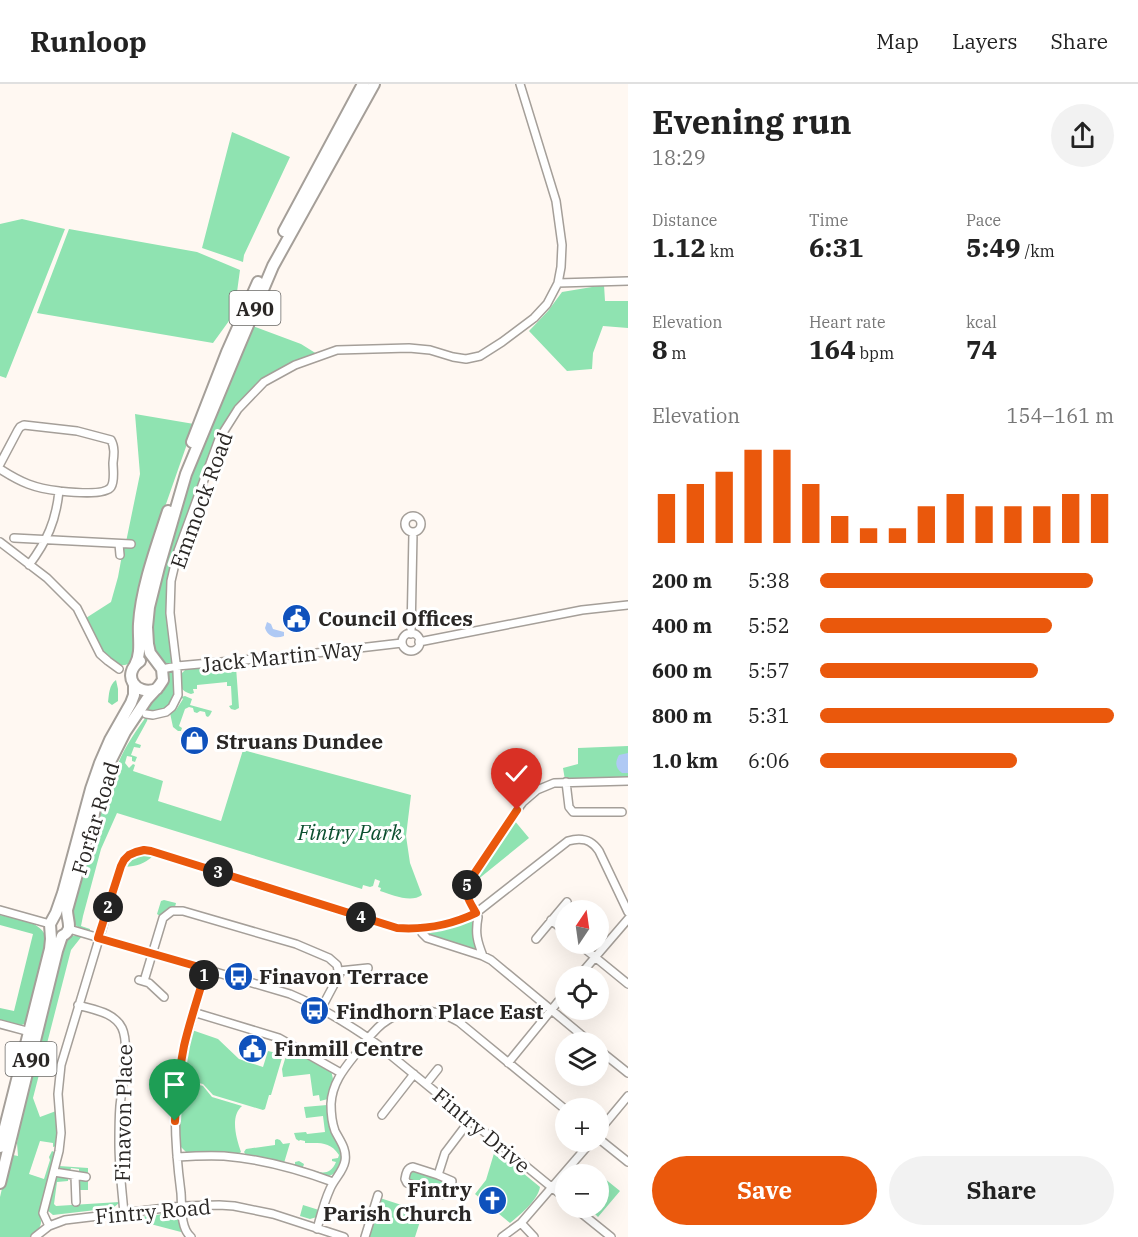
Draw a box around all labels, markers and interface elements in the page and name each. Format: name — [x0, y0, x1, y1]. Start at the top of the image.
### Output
text: Runloop — [30, 23, 147, 60]
text: Map — [876, 27, 919, 55]
text: Layers — [952, 27, 1018, 55]
text: Share — [1051, 27, 1108, 55]
text: Evening run — [652, 100, 852, 143]
button: share — [1051, 104, 1114, 167]
text: 18:29 — [652, 144, 706, 171]
text: Distance — [652, 210, 717, 230]
text: Time — [809, 210, 848, 230]
text: Pace — [966, 210, 1001, 230]
text: 1.12 — [652, 230, 706, 264]
text: 6:31 — [809, 230, 864, 264]
text: 5:49 — [966, 230, 1021, 264]
text: km — [706, 241, 734, 261]
text: /km — [1021, 241, 1055, 261]
road number: A90 — [230, 291, 280, 325]
text: Elevation — [652, 312, 722, 332]
text: Heart rate — [809, 312, 886, 332]
text: kcal — [966, 312, 997, 332]
text: 8 — [652, 332, 668, 366]
text: 164 — [809, 332, 856, 366]
text: 74 — [966, 332, 997, 366]
text: m — [668, 343, 687, 363]
text: bpm — [856, 343, 894, 363]
text: Elevation — [652, 402, 740, 429]
text: 154–161 m — [1007, 402, 1114, 429]
street label: Emmock Road — [163, 428, 239, 572]
text: 200 m — [652, 567, 712, 594]
text: 5:38 — [748, 567, 790, 594]
public building icon: Council Offices — [281, 602, 313, 634]
place label: Council Offices — [318, 604, 473, 632]
text: 400 m — [652, 612, 712, 639]
text: 5:52 — [748, 612, 790, 639]
street label: Jack Martin Way — [200, 634, 365, 678]
text: 600 m — [652, 657, 712, 684]
text: 5:57 — [748, 657, 790, 684]
text: 800 m — [652, 702, 712, 729]
text: 5:31 — [748, 702, 790, 729]
shop icon: Struans Dundee — [179, 725, 211, 757]
place label: Struans Dundee — [216, 727, 383, 755]
text: 1.0 km — [652, 747, 718, 774]
text: 6:06 — [748, 747, 790, 774]
pin — [491, 748, 542, 810]
icon: check — [500, 757, 533, 790]
street label: Forfar Road — [65, 758, 126, 878]
park label: Fintry Park — [297, 818, 403, 846]
pin: 3 — [203, 857, 233, 887]
text: 3 — [213, 862, 223, 882]
pin: 5 — [452, 870, 482, 900]
text: 5 — [462, 875, 472, 895]
pin: 2 — [93, 892, 123, 922]
text: 2 — [103, 897, 113, 917]
north arrow — [555, 900, 609, 954]
map controls — [555, 900, 609, 1218]
pin: 4 — [346, 902, 376, 932]
text: 4 — [356, 907, 366, 927]
pin: 1 — [189, 960, 219, 990]
bus stop icon: Finavon Terrace — [222, 960, 254, 992]
place label: Finavon Terrace — [259, 962, 429, 990]
text: 1 — [199, 965, 209, 985]
button: locate — [555, 966, 609, 1020]
bus stop icon: Findhorn Place East — [299, 995, 331, 1027]
place label: Findhorn Place East — [336, 997, 543, 1025]
public building icon: Finmill Centre — [237, 1032, 269, 1064]
button: layers — [555, 1032, 609, 1086]
place label: Finmill Centre — [274, 1034, 424, 1062]
road number: A90 — [6, 1042, 57, 1076]
street label: Finavon Place — [108, 1044, 138, 1182]
pin — [149, 1059, 200, 1121]
icon: arrive — [158, 1068, 191, 1101]
street label: Fintry Drive — [427, 1081, 537, 1179]
button: + — [555, 1098, 609, 1152]
button: Save — [652, 1156, 877, 1225]
button: Share — [889, 1156, 1114, 1225]
button: − — [555, 1164, 609, 1218]
place label: Fintry Parish Church — [323, 1175, 472, 1227]
church icon: Fintry Parish Church — [477, 1185, 509, 1217]
street label: Fintry Road — [94, 1192, 212, 1230]

